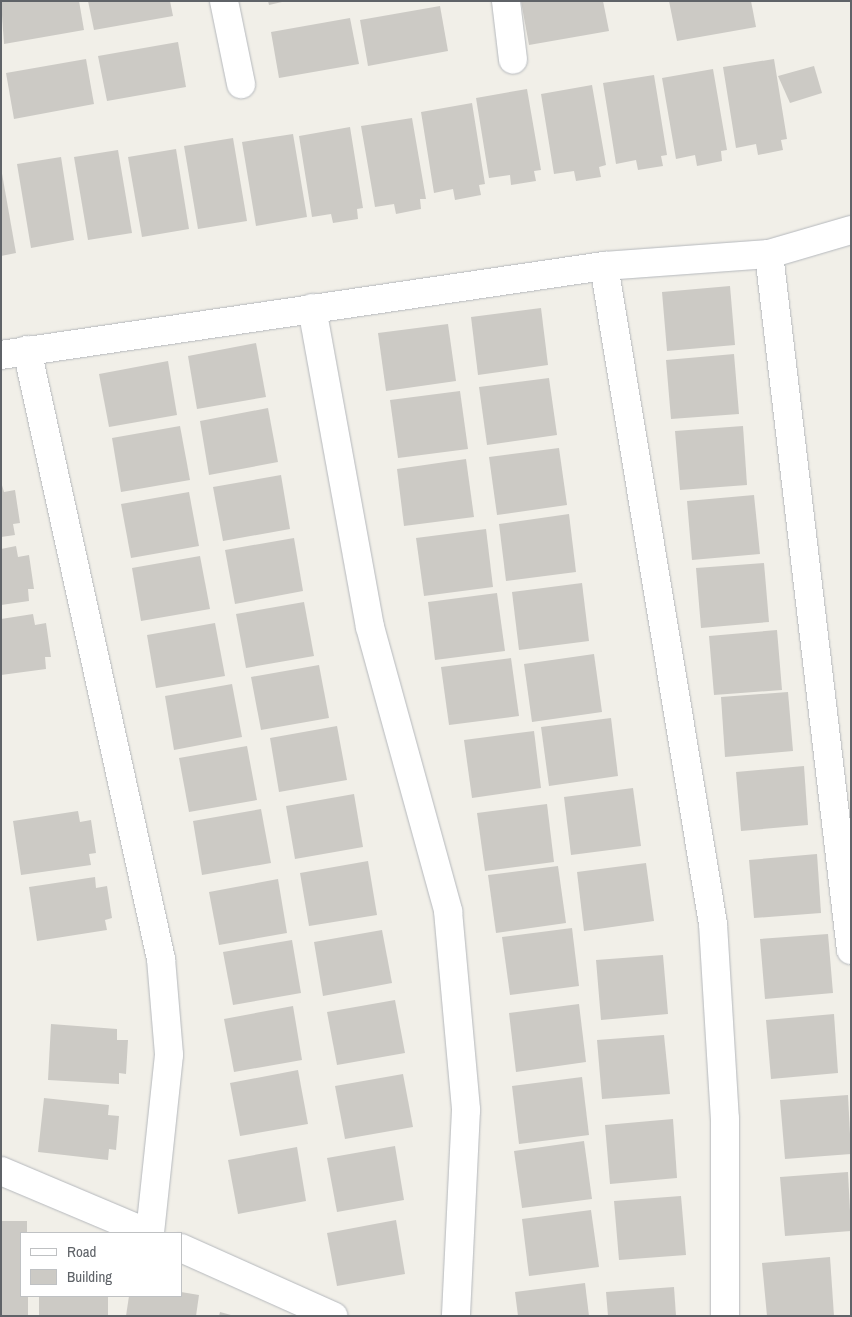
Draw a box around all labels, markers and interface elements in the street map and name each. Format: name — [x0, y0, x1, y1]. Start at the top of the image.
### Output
legend — [20, 1232, 182, 1297]
text: Road — [67, 1241, 96, 1262]
text: Building — [67, 1266, 112, 1287]

